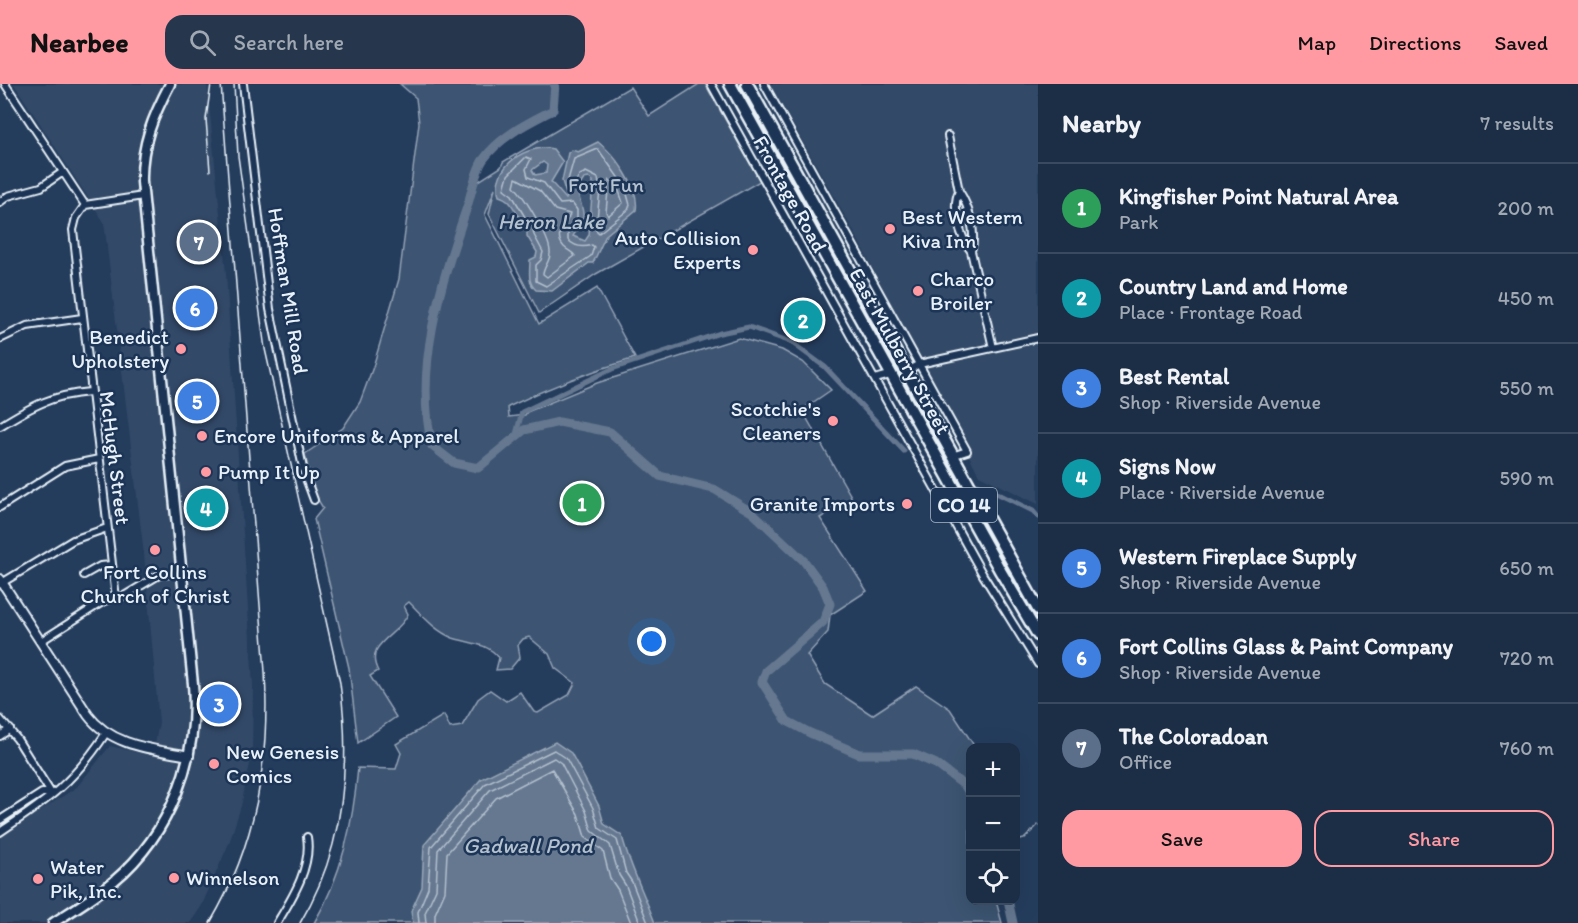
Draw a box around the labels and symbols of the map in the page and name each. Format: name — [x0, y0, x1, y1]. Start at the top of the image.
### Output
street label: Frontage Road — [748, 131, 833, 256]
park label: Fort Fun — [568, 172, 644, 197]
place label: Best Western Kiva Inn — [902, 204, 1023, 253]
street label: Hoffman Mill Road — [263, 206, 314, 376]
water label: Heron Lake — [498, 208, 606, 235]
pin: 7 — [180, 220, 218, 264]
marker: Best Western Kiva Inn — [883, 222, 897, 236]
place label: Auto Collision Experts — [615, 225, 741, 274]
marker: Auto Collision Experts — [746, 243, 760, 257]
street label: East Mulberry Street — [844, 263, 957, 438]
place label: Charco Broiler — [930, 266, 994, 315]
marker: Charco Broiler — [911, 284, 925, 298]
pin: 6 — [176, 286, 214, 330]
pin: 2 — [784, 298, 822, 342]
place label: Benedict Upholstery — [71, 324, 169, 373]
marker: Benedict Upholstery — [174, 342, 188, 356]
pin: 5 — [178, 378, 216, 424]
street label: McHugh Street — [95, 390, 136, 526]
place label: Scotchie's Cleaners — [731, 396, 821, 445]
marker: Scotchie's Cleaners — [826, 414, 840, 428]
place label: Encore Uniforms & Apparel — [214, 423, 459, 448]
marker: Encore Uniforms & Apparel — [195, 429, 209, 443]
place label: Pump It Up — [218, 459, 320, 484]
marker: Pump It Up — [199, 465, 213, 479]
pin: 1 — [562, 480, 602, 526]
pin: 4 — [186, 486, 226, 530]
road number: CO 14 — [931, 488, 997, 522]
place label: Granite Imports — [750, 491, 895, 516]
marker: Granite Imports — [900, 497, 914, 511]
marker: Fort Collins Church of Christ — [148, 543, 162, 557]
place label: Fort Collins Church of Christ — [80, 559, 230, 608]
your location — [637, 627, 666, 656]
pin: 3 — [200, 682, 238, 726]
place label: New Genesis Comics — [226, 739, 339, 788]
marker: New Genesis Comics — [207, 757, 221, 771]
water label: Gadwall Pond — [463, 832, 595, 859]
place label: Water Pik, Inc. — [50, 854, 122, 903]
place label: Winnelson — [186, 865, 280, 890]
marker: Winnelson — [167, 871, 181, 885]
marker: Water Pik, Inc. — [31, 872, 45, 886]

